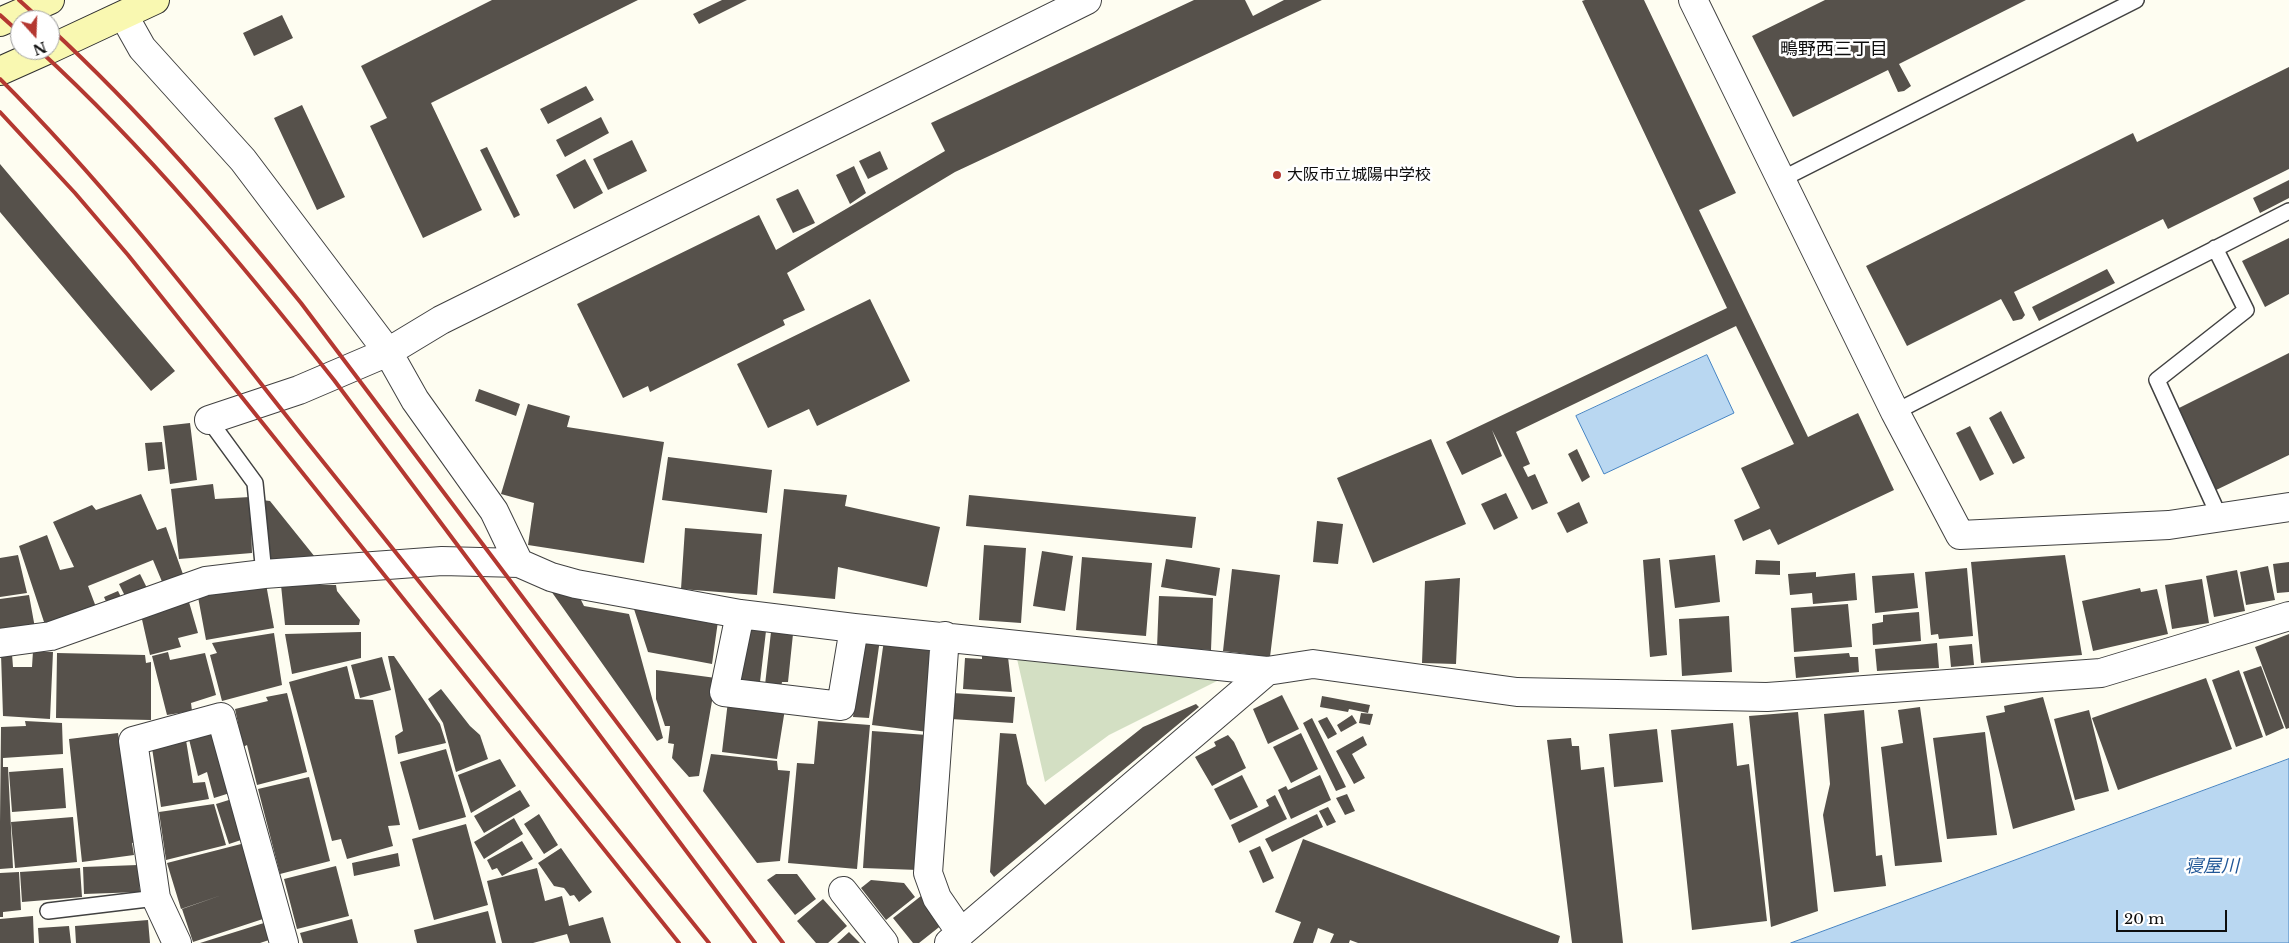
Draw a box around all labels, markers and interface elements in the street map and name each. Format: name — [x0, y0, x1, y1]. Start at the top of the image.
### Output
north arrow — [10, 10, 60, 60]
text: N — [31, 37, 49, 59]
district label: 鴫野西三丁目 — [1780, 39, 1888, 61]
place label: 大阪市立城陽中学校 — [1287, 165, 1431, 185]
marker: 大阪市立城陽中学校 — [1271, 169, 1283, 181]
water label: 寝屋川 — [2185, 856, 2239, 878]
scale bar — [2119, 900, 2230, 932]
text: 20 m — [2124, 909, 2164, 928]

